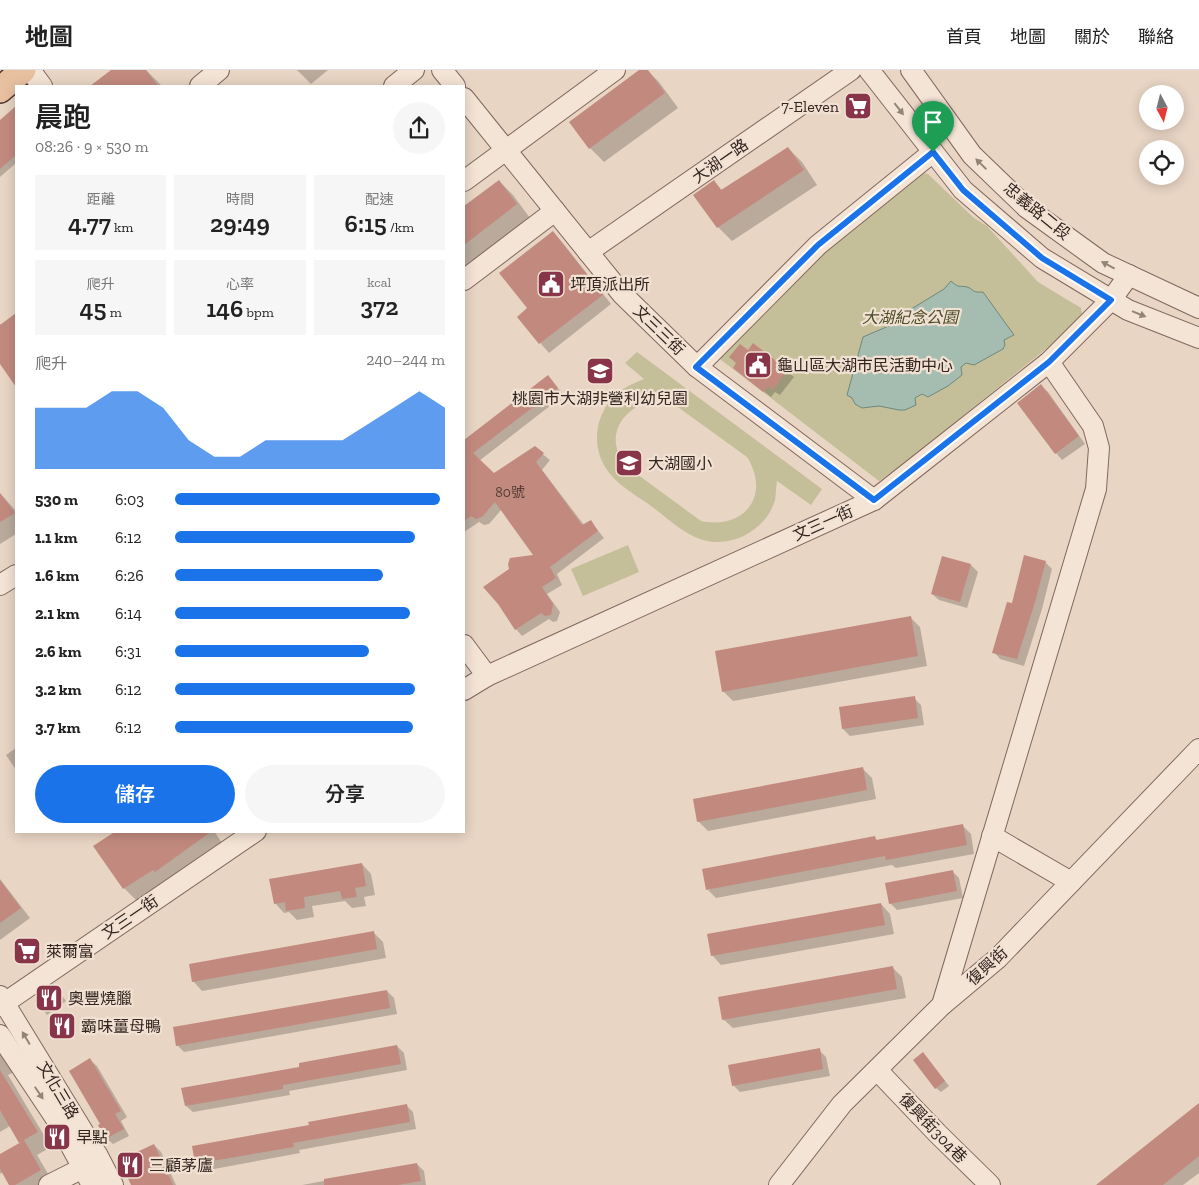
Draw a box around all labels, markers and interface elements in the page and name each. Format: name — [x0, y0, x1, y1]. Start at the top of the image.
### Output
text: 地圖 — [25, 22, 73, 51]
text: 首頁 — [946, 26, 982, 48]
text: 地圖 — [1010, 26, 1046, 48]
text: 關於 — [1074, 26, 1110, 48]
text: 聯絡 — [1138, 26, 1174, 48]
north arrow — [1139, 85, 1184, 130]
map controls — [1139, 85, 1184, 185]
supermarket icon: 7-Eleven — [843, 91, 873, 121]
place label: 7-Eleven — [781, 97, 840, 116]
text: 晨跑 — [35, 101, 91, 134]
pin — [912, 101, 954, 152]
button: share — [393, 102, 445, 154]
one-way arrow — [894, 102, 905, 115]
icon: arrive — [919, 108, 947, 136]
street label: 大湖一路 — [688, 135, 752, 187]
text: 08:26 · 9 × 530 m — [35, 137, 149, 156]
button: locate — [1139, 140, 1184, 185]
one-way arrow — [976, 158, 988, 170]
street label: 忠義路二段 — [1000, 178, 1074, 244]
text: 距離 — [87, 191, 115, 208]
text: 時間 — [226, 191, 254, 208]
text: 配速 — [365, 191, 393, 208]
text: 4.77 — [68, 208, 111, 238]
text: 29:49 — [210, 208, 270, 238]
text: 6:15 — [345, 208, 387, 238]
text: km — [111, 219, 133, 236]
text: /km — [387, 219, 414, 236]
one-way arrow — [1100, 261, 1115, 269]
public building icon: 坪頂派出所 — [536, 269, 566, 299]
text: kcal — [367, 274, 391, 291]
place label: 坪頂派出所 — [570, 275, 650, 294]
text: 爬升 — [87, 276, 115, 293]
text: 心率 — [226, 276, 254, 293]
text: 372 — [360, 291, 398, 321]
text: 45 — [80, 293, 106, 323]
text: 146 — [206, 293, 243, 323]
street label: 文三三街 — [629, 301, 689, 359]
text: m — [106, 304, 122, 321]
text: bpm — [243, 304, 274, 321]
park label: 大湖紀念公園 — [862, 308, 960, 327]
one-way arrow — [1132, 311, 1146, 319]
text: 240–244 m — [366, 350, 445, 369]
public building icon: 龜山區大湖市民活動中心 — [743, 350, 773, 380]
text: 爬升 — [35, 354, 67, 373]
school or university icon: 桃園市大湖非營利幼兒園 — [585, 356, 615, 386]
place label: 龜山區大湖市民活動中心 — [777, 356, 953, 375]
place label: 桃園市大湖非營利幼兒園 — [512, 389, 688, 408]
school or university icon: 大湖國小 — [614, 448, 644, 478]
place label: 大湖國小 — [648, 454, 712, 473]
house number: 80號 — [495, 484, 525, 501]
text: 530 m — [35, 490, 78, 509]
text: 6:03 — [115, 490, 144, 509]
street label: 文三一街 — [790, 501, 856, 545]
text: 1.1 km — [35, 528, 77, 547]
text: 6:12 — [115, 528, 141, 547]
text: 1.6 km — [35, 566, 79, 585]
text: 6:26 — [115, 566, 144, 585]
text: 2.1 km — [35, 604, 80, 623]
text: 6:14 — [115, 604, 142, 623]
text: 2.6 km — [35, 642, 81, 661]
text: 6:31 — [115, 642, 141, 661]
text: 3.2 km — [35, 680, 82, 699]
text: 6:12 — [115, 680, 141, 699]
text: 3.7 km — [35, 718, 81, 737]
text: 6:12 — [115, 718, 141, 737]
button: 儲存 — [35, 765, 235, 823]
button: 分享 — [245, 765, 445, 823]
street label: 文三一街 — [98, 891, 162, 943]
supermarket icon: 萊爾富 — [12, 936, 42, 966]
place label: 萊爾富 — [46, 942, 94, 961]
street label: 復興街 — [963, 943, 1011, 989]
restaurant icon: 奧豐燒臘 — [34, 983, 64, 1013]
place label: 奧豐燒臘 — [68, 989, 132, 1008]
restaurant icon: 霸味薑母鴨 — [47, 1011, 77, 1041]
place label: 霸味薑母鴨 — [81, 1017, 161, 1036]
one-way arrow — [21, 1031, 31, 1044]
street label: 文化三路 — [33, 1058, 83, 1122]
one-way arrow — [34, 1087, 44, 1100]
street label: 復興街304巷 — [895, 1089, 971, 1167]
restaurant icon: 早點 — [42, 1122, 72, 1152]
place label: 早點 — [76, 1128, 108, 1147]
restaurant icon: 三顧茅廬 — [115, 1150, 145, 1180]
place label: 三顧茅廬 — [149, 1156, 213, 1175]

